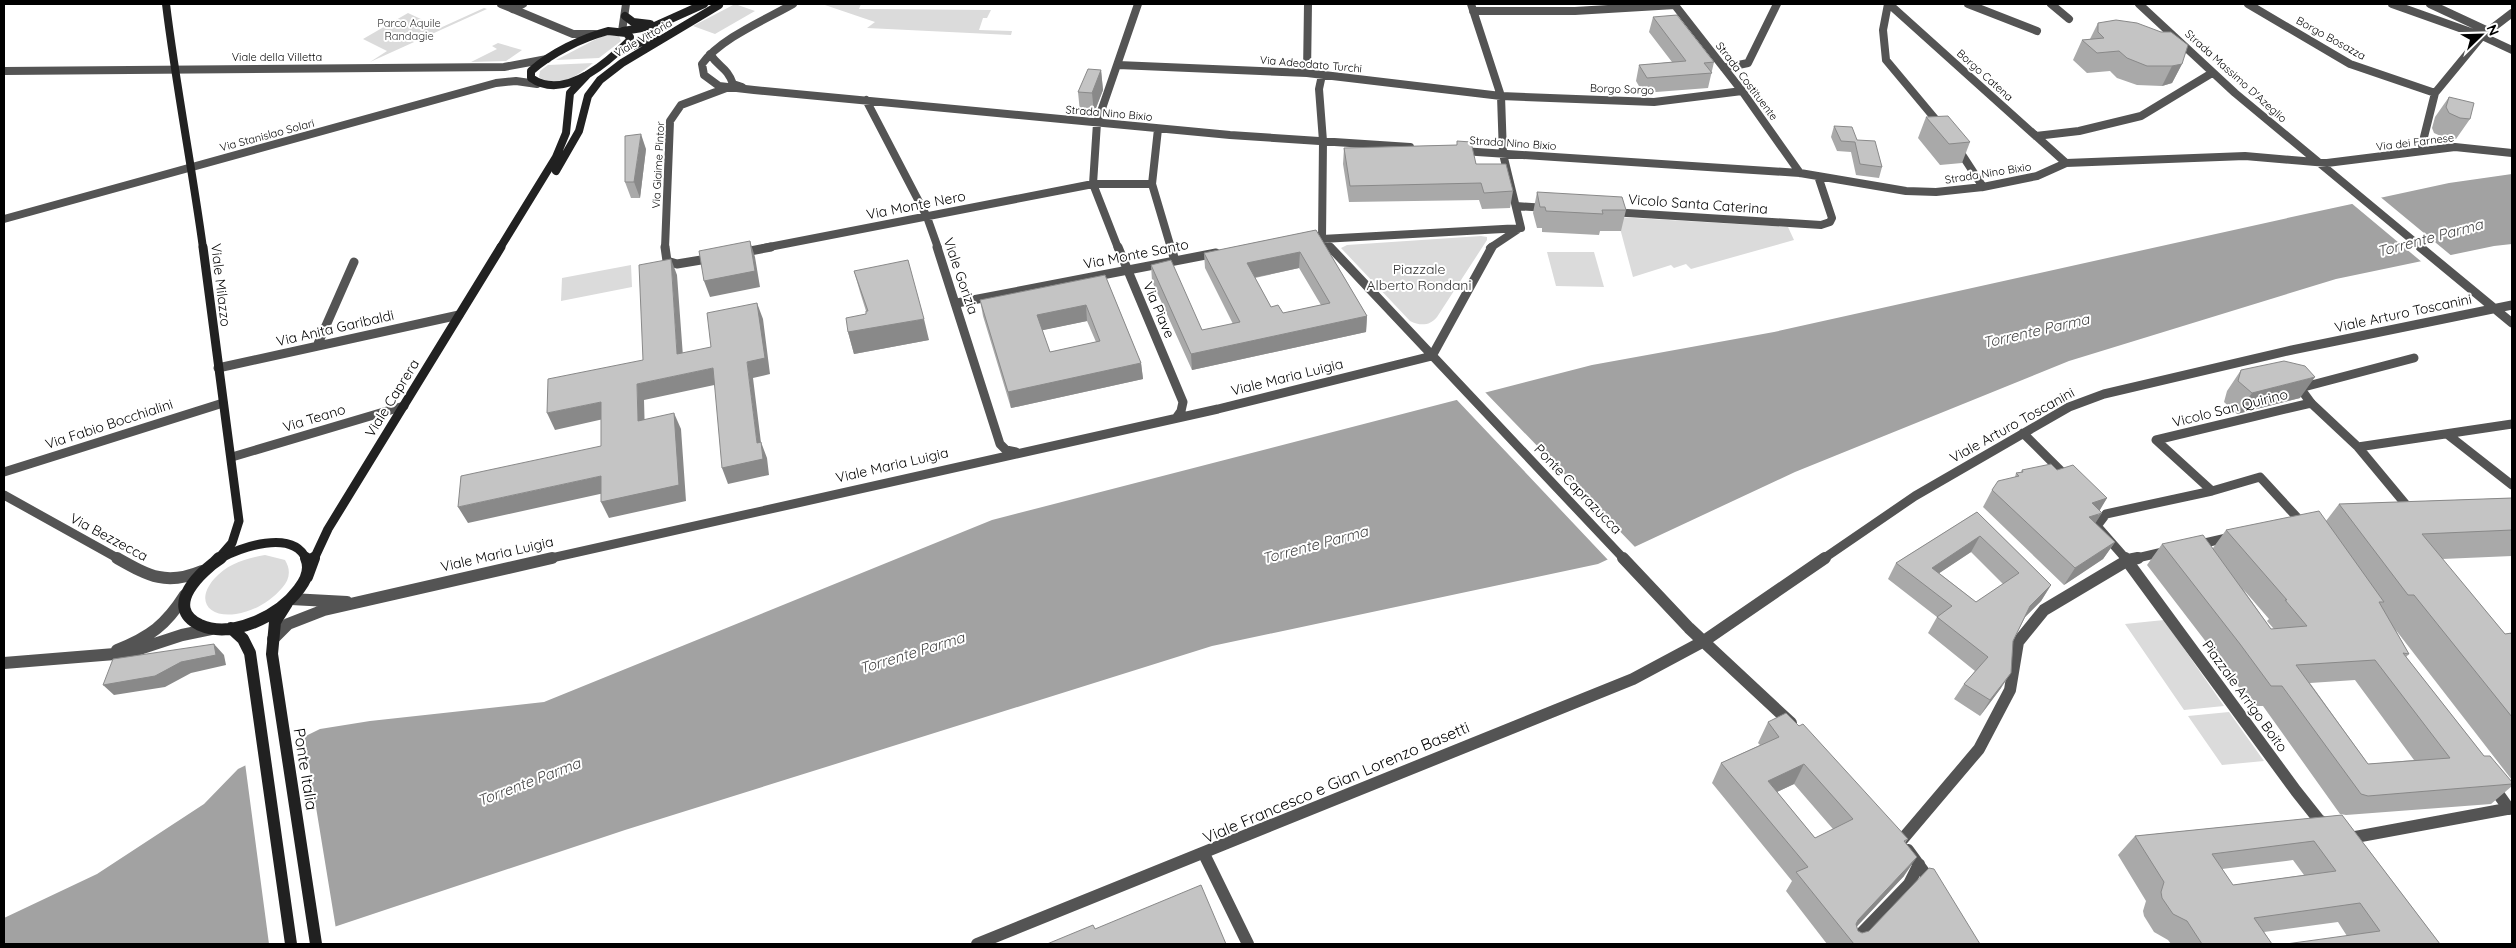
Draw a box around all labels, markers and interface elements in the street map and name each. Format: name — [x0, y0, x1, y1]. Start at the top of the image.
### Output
north arrow — [2456, 10, 2506, 60]
street label: Borgo Bosazza — [2294, 13, 2368, 63]
park label: Parco Aquile Randagie — [377, 16, 441, 43]
street label: Viale Vittoria — [611, 16, 675, 60]
text: N — [2483, 22, 2503, 38]
street label: Strada Massimo D'Azeglio — [2182, 27, 2290, 126]
street label: Strada Costituente — [1713, 39, 1781, 123]
street label: Borgo Catena — [1954, 46, 2016, 104]
street label: Viale della Villetta — [232, 50, 322, 64]
street label: Via Adeodato Turchi — [1259, 53, 1363, 75]
street label: Borgo Sorgo — [1590, 81, 1655, 97]
street label: Strada Nino Bixio — [1065, 102, 1153, 124]
street label: Via Stanislao Solari — [218, 116, 316, 154]
street label: Via Giaime Pintor — [649, 120, 667, 209]
street label: Via dei Farnese — [2375, 130, 2455, 154]
street label: Strada Nino Bixio — [1469, 133, 1557, 153]
street label: Strada Nino Bixio — [1944, 159, 2033, 187]
street label: Via Monte Nero — [865, 187, 967, 223]
street label: Vicolo Santa Caterina — [1628, 190, 1768, 218]
water label: Torrente Parma — [2375, 214, 2486, 261]
street label: Viale Gorizia — [939, 235, 983, 317]
street label: Via Monte Santo — [1082, 235, 1190, 273]
street label: Viale Milazzo — [207, 242, 235, 328]
park label: Piazzale Alberto Rondani — [1367, 260, 1471, 294]
street label: Via Piave — [1139, 279, 1179, 341]
street label: Viale Arturo Toscanini — [2333, 290, 2473, 336]
street label: Via Anita Garibaldi — [274, 306, 396, 350]
water label: Torrente Parma — [1981, 309, 2092, 352]
street label: Viale Maria Luigia — [1229, 354, 1345, 400]
street label: Viale Caprera — [361, 356, 423, 440]
street label: Viale Arturo Toscanini — [1946, 383, 2078, 467]
street label: Vicolo San Quirino — [2170, 385, 2290, 431]
street label: Via Fabio Bocchialini — [43, 395, 175, 453]
street label: Via Teano — [281, 400, 347, 436]
street label: Ponte Caprazucca — [1530, 440, 1626, 538]
street label: Viale Maria Luigia — [834, 443, 950, 487]
street label: Via Bezzecca — [67, 509, 151, 565]
water label: Torrente Parma — [1260, 521, 1371, 568]
street label: Viale Maria Luigia — [439, 532, 555, 576]
water label: Torrente Parma — [857, 627, 968, 678]
street label: Piazzale Arrigo Boito — [2198, 637, 2292, 755]
street label: Viale Francesco e Gian Lorenzo Basetti — [1200, 717, 1472, 847]
street label: Ponte Italia — [290, 726, 322, 812]
water label: Torrente Parma — [475, 753, 584, 810]

